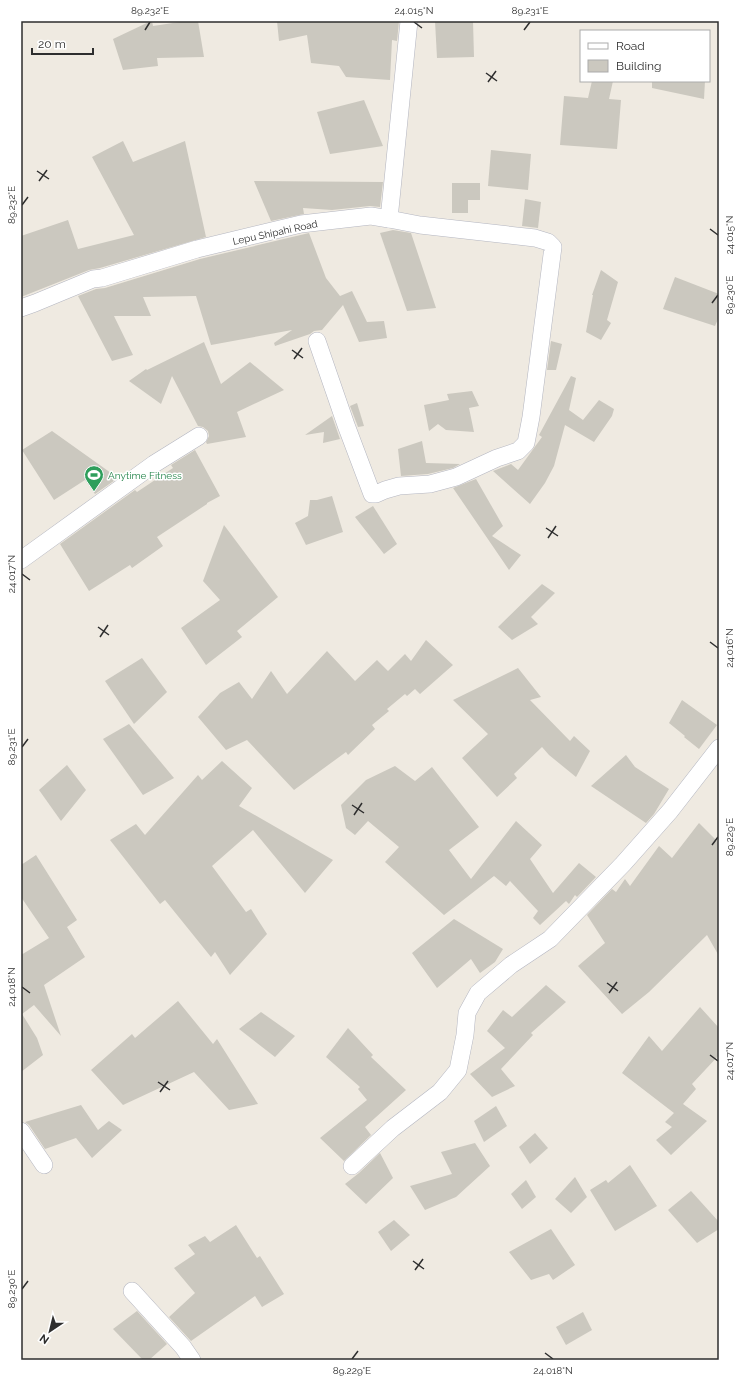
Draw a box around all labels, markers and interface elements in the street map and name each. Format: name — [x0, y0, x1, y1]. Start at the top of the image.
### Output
text: 89.232°E — [131, 5, 169, 16]
text: 24.015°N — [395, 5, 433, 16]
text: 89.231°E — [511, 5, 549, 16]
scale bar — [32, 30, 93, 56]
legend — [580, 30, 710, 82]
text: 20 m — [38, 37, 66, 51]
text: Road — [616, 39, 645, 53]
text: Building — [616, 59, 662, 73]
text: 89.232°E — [6, 186, 17, 224]
text: 24.015°N — [724, 216, 735, 254]
street label: Lepu Shipahi Road — [232, 218, 319, 247]
text: 89.230°E — [724, 276, 735, 314]
sports icon: Anytime Fitness — [83, 464, 105, 492]
place label: Anytime Fitness — [108, 470, 182, 481]
text: 24.017°N — [6, 555, 17, 593]
text: 24.016°N — [724, 628, 735, 668]
text: 89.231°E — [6, 728, 17, 766]
text: 89.229°E — [724, 818, 735, 856]
text: 24.018°N — [6, 967, 17, 1007]
text: 24.017°N — [724, 1042, 735, 1080]
text: 89.230°E — [6, 1270, 17, 1308]
north arrow — [30, 1311, 70, 1351]
text: N — [37, 1331, 52, 1347]
text: 89.229°E — [333, 1365, 371, 1376]
text: 24.018°N — [533, 1365, 573, 1376]

